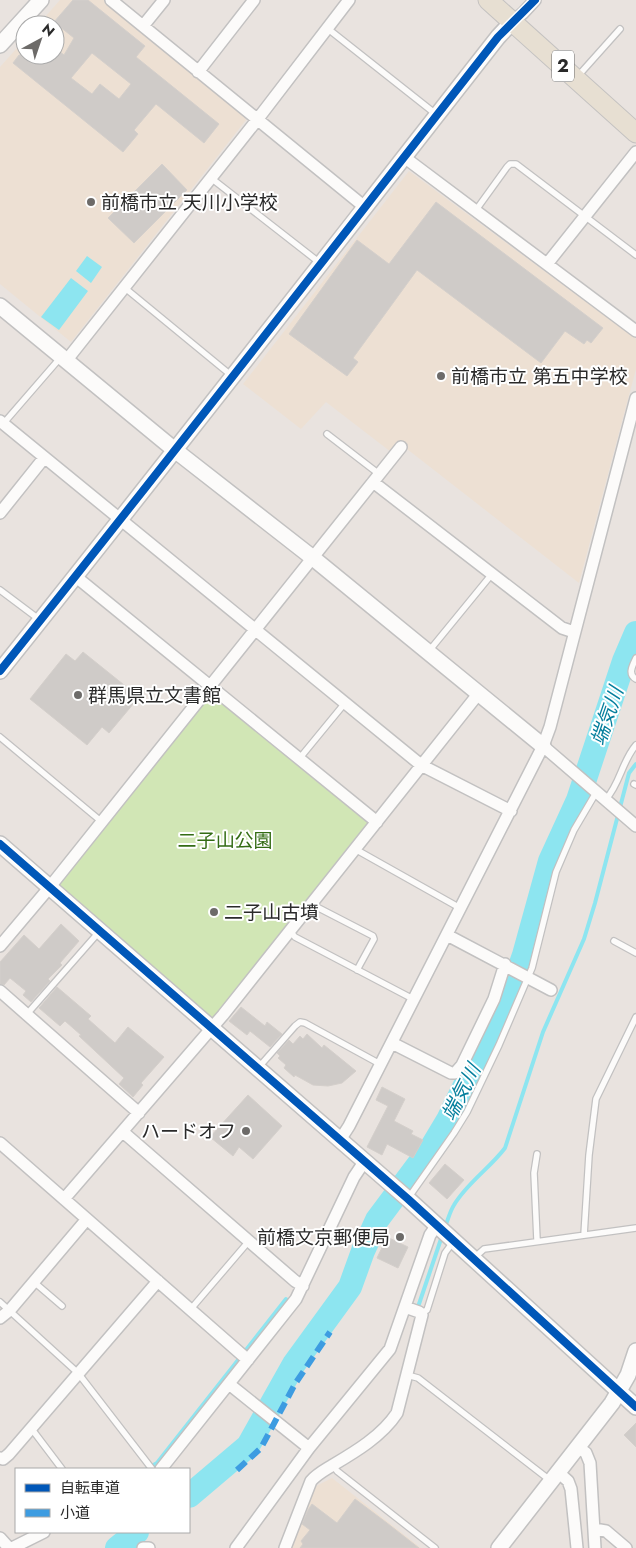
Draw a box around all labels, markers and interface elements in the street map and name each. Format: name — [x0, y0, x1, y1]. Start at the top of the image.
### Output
north arrow — [15, 15, 65, 65]
text: N — [38, 19, 59, 41]
road number: 2 — [552, 50, 574, 82]
place label: 前橋市立 天川小学校 — [101, 189, 278, 216]
marker: 前橋市立 天川小学校 — [85, 196, 97, 208]
place label: 前橋市立 第五中学校 — [451, 363, 628, 390]
marker: 前橋市立 第五中学校 — [435, 370, 447, 382]
water label: 端気川 — [584, 681, 632, 749]
place label: 群馬県立文書館 — [88, 682, 221, 709]
marker: 群馬県立文書館 — [72, 689, 84, 701]
park label: 二子山公園 — [177, 827, 273, 854]
place label: 二子山古墳 — [224, 899, 319, 926]
marker: 二子山古墳 — [208, 906, 220, 918]
water label: 端気川 — [435, 1057, 489, 1126]
place label: ハードオフ — [141, 1118, 236, 1145]
marker: ハードオフ — [240, 1125, 252, 1137]
place label: 前橋文京郵便局 — [257, 1224, 390, 1251]
marker: 前橋文京郵便局 — [394, 1231, 406, 1243]
legend — [15, 1468, 190, 1533]
text: 自転車道 — [60, 1477, 120, 1499]
text: 小道 — [60, 1502, 90, 1524]

